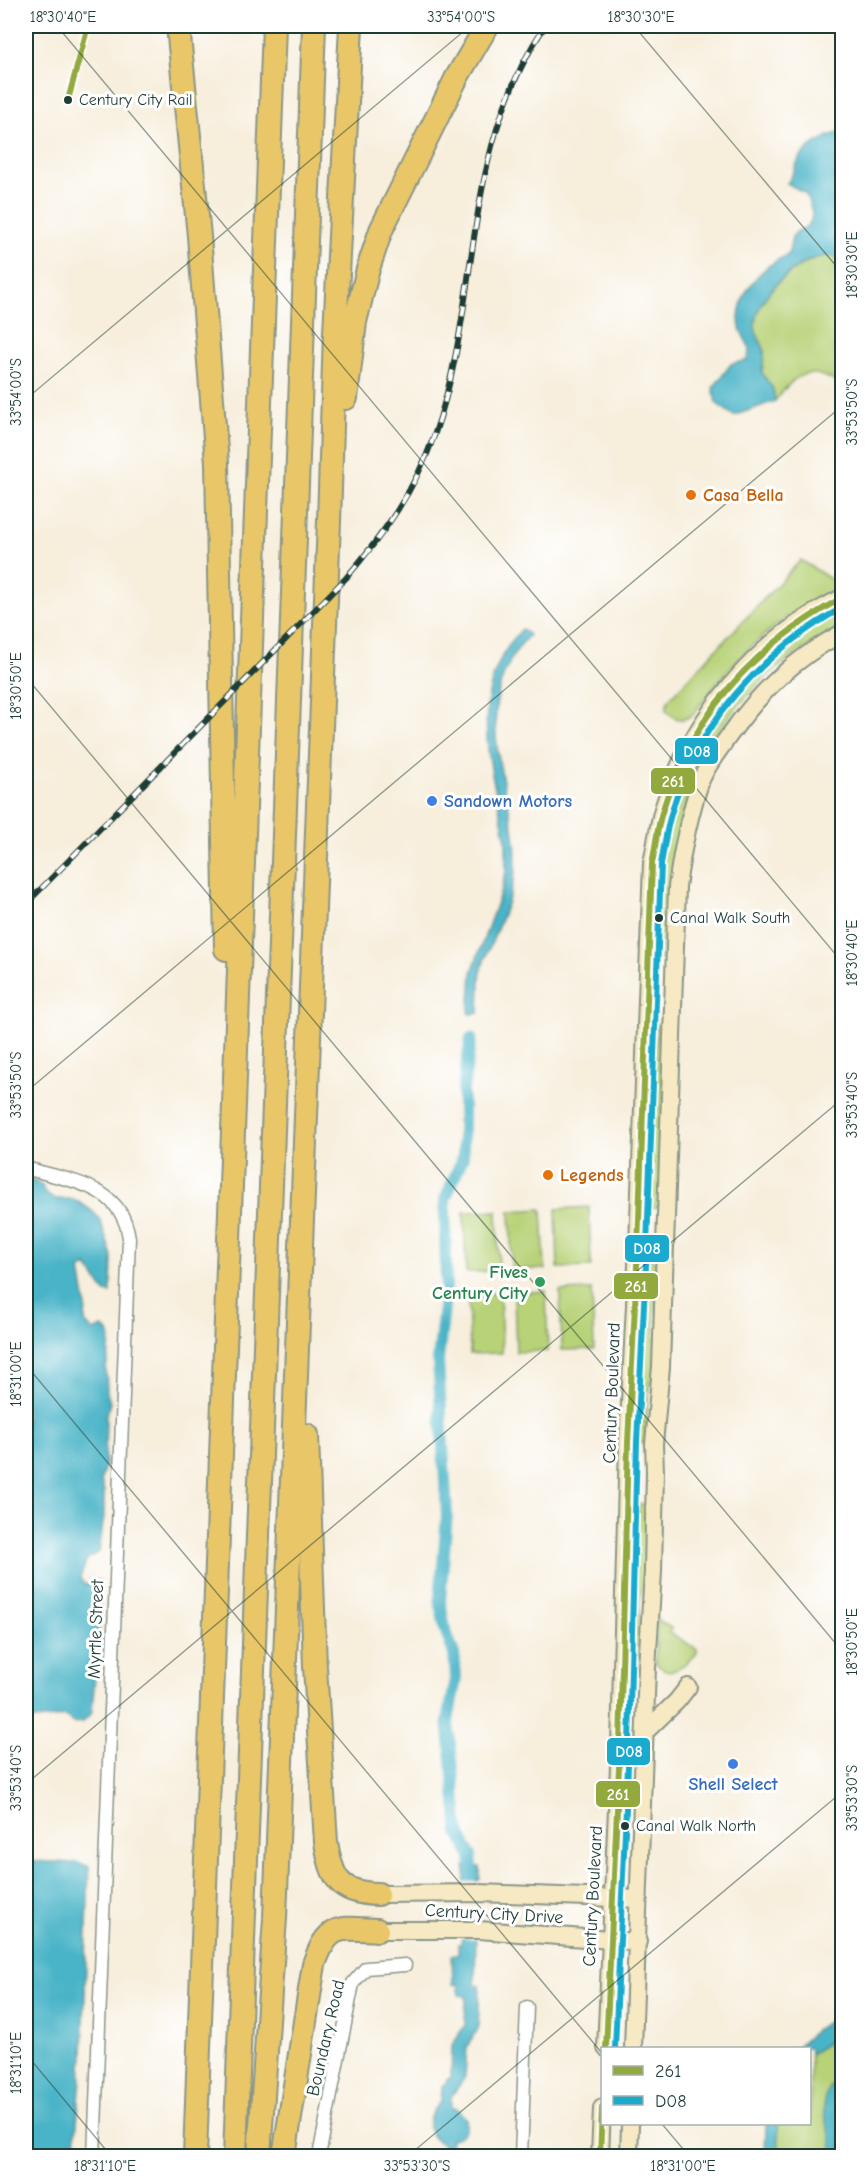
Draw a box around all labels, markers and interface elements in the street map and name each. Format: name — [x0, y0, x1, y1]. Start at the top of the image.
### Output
text: 18°30'40"E — [30, 8, 96, 26]
text: 33°54'00"S — [427, 8, 495, 26]
text: 18°30'30"E — [608, 8, 674, 26]
place label: Century City Rail — [79, 91, 193, 109]
marker: Century City Rail — [62, 94, 74, 106]
text: 18°30'30"E — [843, 232, 861, 298]
text: 33°54'00"S — [7, 358, 25, 426]
text: 33°53'50"S — [843, 378, 861, 446]
place label: Casa Bella — [703, 485, 784, 506]
marker: Casa Bella — [684, 488, 698, 502]
text: 18°30'50"E — [7, 652, 25, 720]
line badge: D08 — [674, 737, 719, 765]
text: D08 — [683, 743, 711, 761]
line badge: 261 — [650, 767, 696, 795]
text: 261 — [662, 773, 684, 791]
place label: Sandown Motors — [444, 791, 573, 812]
marker: Sandown Motors — [425, 794, 439, 808]
place label: Canal Walk South — [670, 909, 790, 927]
marker: Canal Walk South — [653, 912, 665, 924]
text: 18°30'40"E — [843, 920, 861, 986]
text: 33°53'50"S — [7, 1051, 25, 1119]
text: 33°53'40"S — [843, 1072, 861, 1138]
place label: Legends — [560, 1165, 624, 1186]
marker: Legends — [541, 1168, 555, 1182]
line badge: D08 — [624, 1234, 670, 1263]
text: D08 — [633, 1240, 661, 1258]
place label: Fives Century City — [432, 1262, 529, 1304]
line badge: 261 — [613, 1272, 659, 1300]
marker: Fives Century City — [533, 1275, 547, 1289]
text: 261 — [625, 1278, 647, 1296]
street label: Century Boulevard — [599, 1322, 625, 1464]
text: 18°31'00"E — [7, 1341, 25, 1407]
street label: Myrtle Street — [84, 1578, 108, 1679]
text: 18°30'50"E — [843, 1608, 861, 1676]
line badge: D08 — [606, 1737, 651, 1766]
text: D08 — [615, 1743, 643, 1761]
text: 33°53'40"S — [7, 1745, 25, 1811]
marker: Shell Select — [726, 1757, 740, 1771]
text: 33°53'30"S — [843, 1765, 861, 1831]
place label: Shell Select — [688, 1774, 779, 1795]
line badge: 261 — [595, 1780, 641, 1808]
text: 261 — [607, 1786, 629, 1804]
place label: Canal Walk North — [636, 1817, 756, 1835]
marker: Canal Walk North — [619, 1820, 631, 1832]
street label: Century Boulevard — [579, 1825, 607, 1967]
street label: Century City Drive — [424, 1900, 564, 1928]
street label: Boundary Road — [302, 1978, 350, 2098]
text: 18°31'10"E — [7, 2032, 25, 2094]
legend — [601, 2047, 811, 2125]
text: 261 — [655, 2061, 681, 2082]
text: D08 — [655, 2091, 687, 2112]
text: 18°31'10"E — [74, 2157, 136, 2175]
text: 33°53'30"S — [384, 2157, 450, 2175]
text: 18°31'00"E — [650, 2157, 716, 2175]

